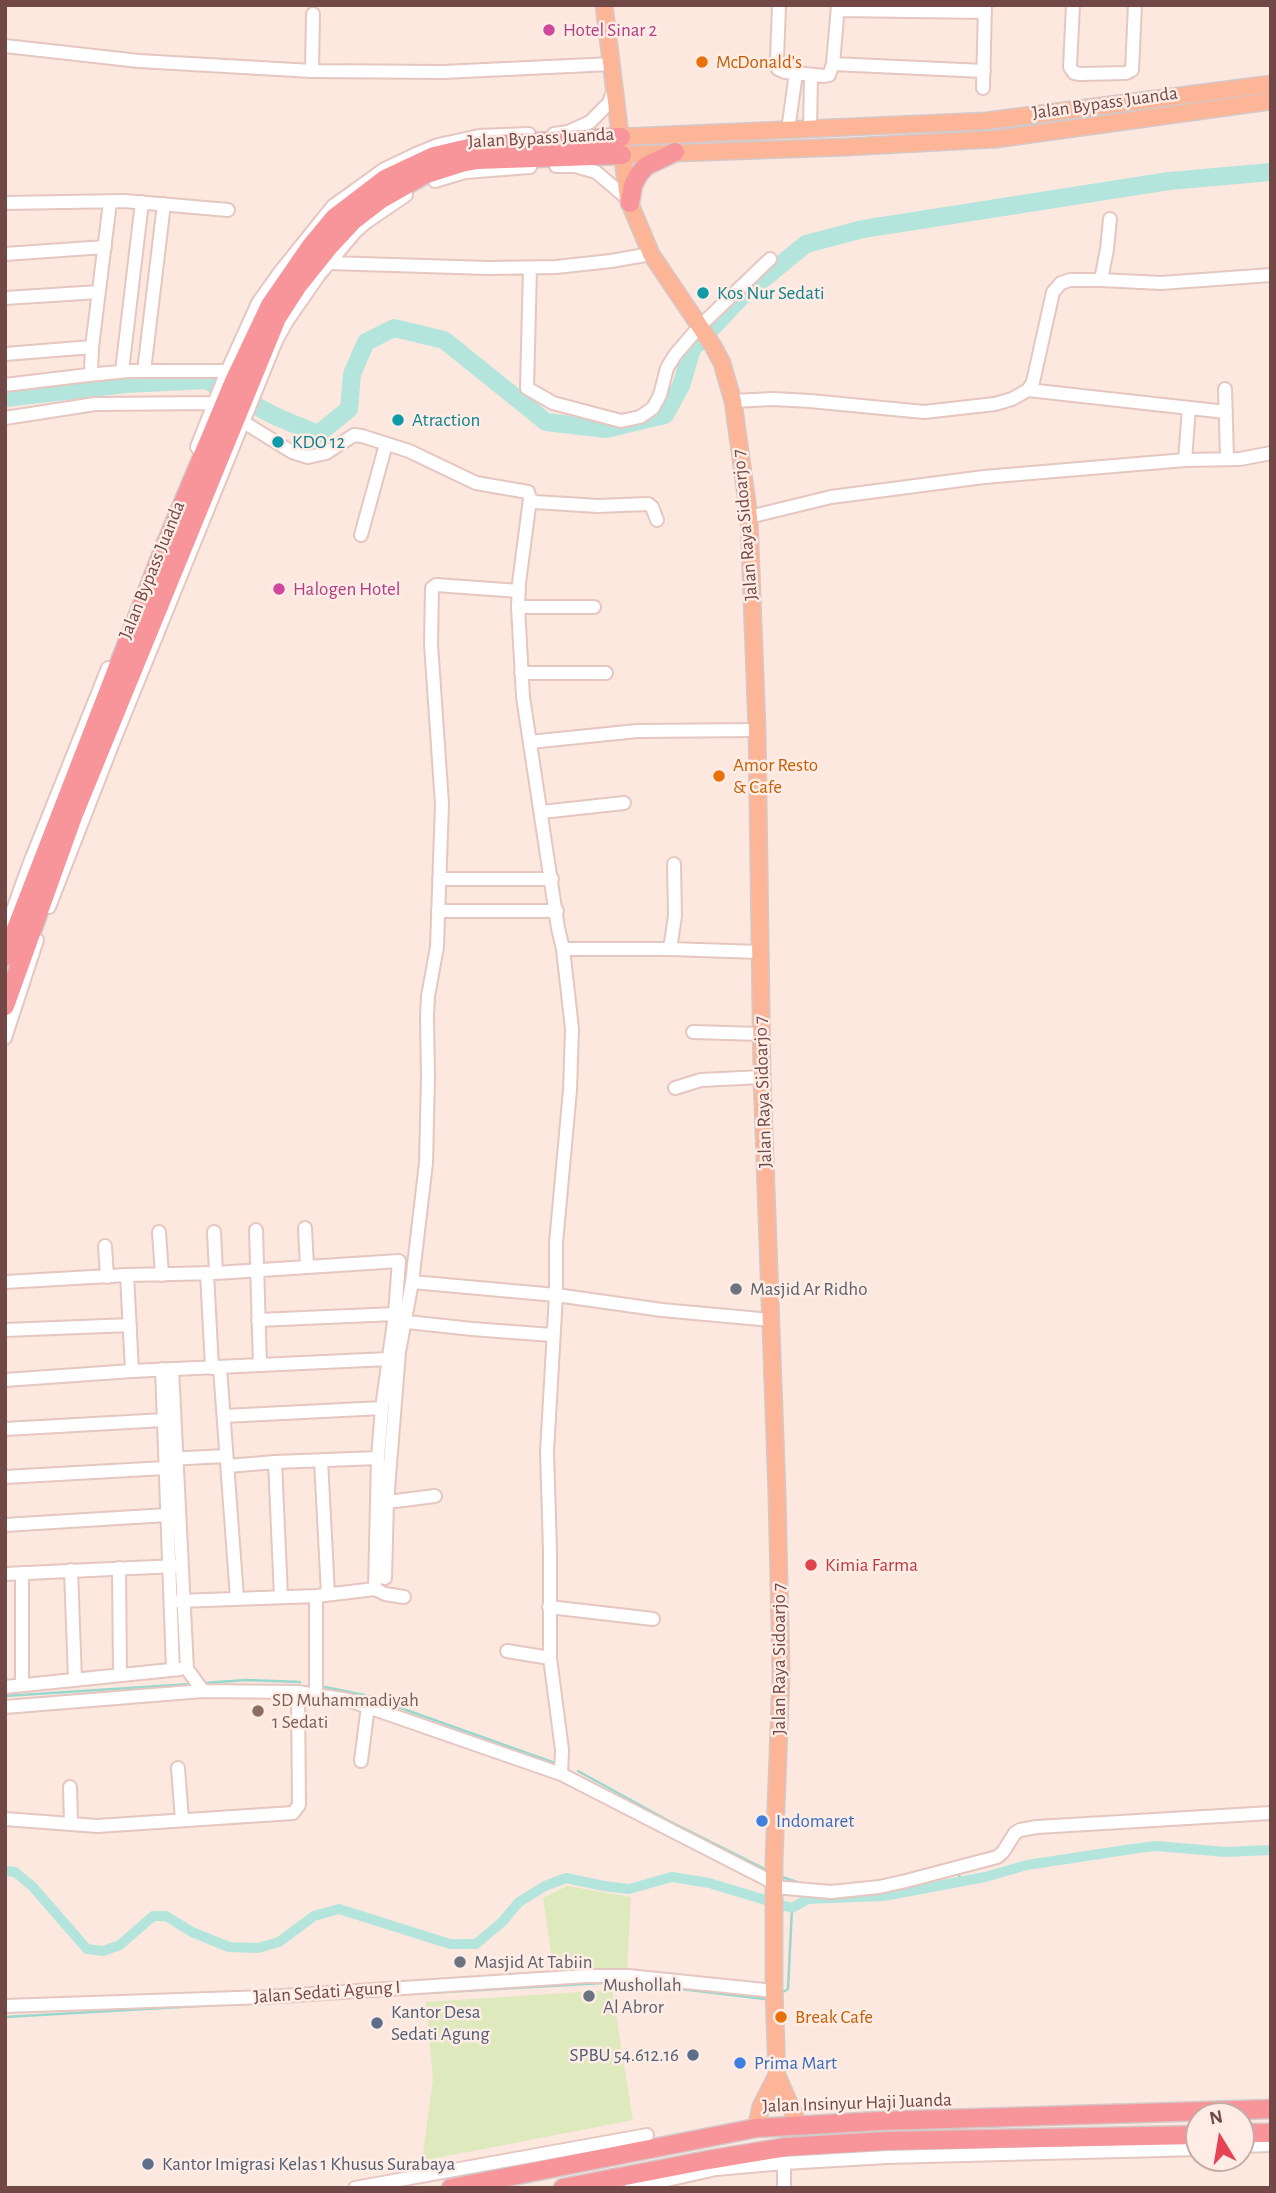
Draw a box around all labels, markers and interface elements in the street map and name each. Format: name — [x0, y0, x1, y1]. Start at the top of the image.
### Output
place label: Hotel Sinar 2 — [563, 19, 657, 41]
marker: Hotel Sinar 2 — [541, 22, 557, 38]
place label: McDonald's — [716, 51, 802, 73]
marker: McDonald's — [694, 54, 710, 70]
street label: Jalan Bypass Juanda — [1031, 81, 1179, 125]
street label: Jalan Bypass Juanda — [467, 123, 615, 153]
place label: Kos Nur Sedati — [717, 282, 825, 304]
marker: Kos Nur Sedati — [695, 285, 711, 301]
place label: Atraction — [412, 409, 480, 431]
marker: Atraction — [390, 412, 406, 428]
place label: KDO 12 — [292, 431, 345, 453]
marker: KDO 12 — [270, 434, 286, 450]
street label: Jalan Raya Sidoarjo 7 — [727, 448, 763, 602]
street label: Jalan Bypass Juanda — [114, 498, 190, 642]
place label: Halogen Hotel — [293, 578, 401, 600]
marker: Halogen Hotel — [271, 581, 287, 597]
place label: Amor Resto & Cafe — [733, 754, 818, 798]
marker: Amor Resto & Cafe — [711, 768, 727, 784]
street label: Jalan Raya Sidoarjo 7 — [749, 1016, 777, 1168]
place label: Masjid Ar Ridho — [750, 1278, 867, 1300]
marker: Masjid Ar Ridho — [728, 1281, 744, 1297]
place label: Kimia Farma — [825, 1554, 918, 1576]
marker: Kimia Farma — [803, 1557, 819, 1573]
street label: Jalan Raya Sidoarjo 7 — [768, 1583, 790, 1735]
place label: SD Muhammadiyah 1 Sedati — [272, 1689, 419, 1733]
marker: SD Muhammadiyah 1 Sedati — [250, 1703, 266, 1719]
place label: Indomaret — [776, 1810, 854, 1832]
marker: Indomaret — [754, 1813, 770, 1829]
place label: Masjid At Tabiin — [474, 1951, 593, 1973]
marker: Masjid At Tabiin — [452, 1954, 468, 1970]
place label: Mushollah Al Abror — [603, 1974, 682, 2018]
street label: Jalan Sedati Agung I — [253, 1975, 401, 2009]
marker: Mushollah Al Abror — [581, 1988, 597, 2004]
place label: Kantor Desa Sedati Agung — [391, 2001, 490, 2045]
place label: Break Cafe — [795, 2006, 873, 2028]
marker: Break Cafe — [773, 2009, 789, 2025]
marker: Kantor Desa Sedati Agung — [369, 2015, 385, 2031]
place label: SPBU 54.612.16 — [570, 2044, 679, 2066]
marker: SPBU 54.612.16 — [685, 2047, 701, 2063]
place label: Prima Mart — [754, 2052, 837, 2074]
marker: Prima Mart — [732, 2055, 748, 2071]
street label: Jalan Insinyur Haji Juanda — [762, 2088, 952, 2118]
north arrow — [1185, 2102, 1255, 2172]
text: N — [1208, 2107, 1225, 2128]
place label: Kantor Imigrasi Kelas 1 Khusus Surabaya — [162, 2153, 455, 2175]
marker: Kantor Imigrasi Kelas 1 Khusus Surabaya — [140, 2156, 156, 2172]

